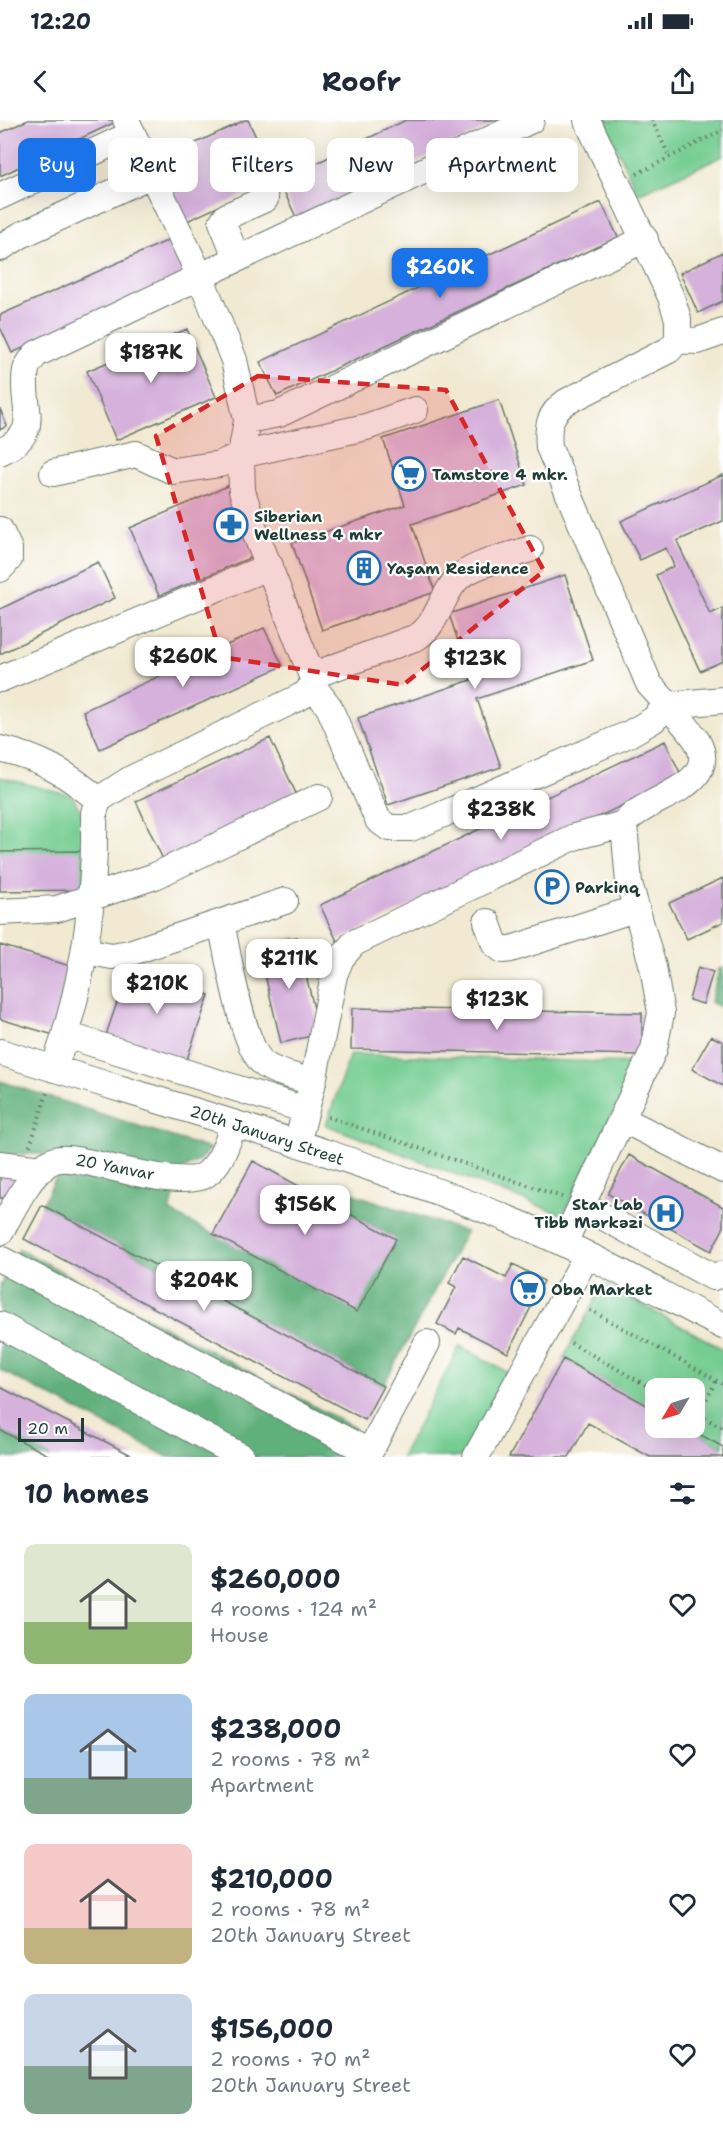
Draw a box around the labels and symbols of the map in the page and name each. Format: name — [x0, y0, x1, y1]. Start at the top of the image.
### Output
pin: $260K — [398, 248, 482, 299]
pin: $187K — [109, 333, 193, 384]
supermarket icon: Tamstore 4 mkr. — [391, 456, 427, 492]
place label: Tamstore 4 mkr. — [432, 464, 568, 485]
place label: Siberian Wellness 4 mkr — [254, 506, 383, 545]
pharmacy icon: Siberian Wellness 4 mkr — [213, 507, 249, 543]
building icon: Yaşam Residence — [346, 550, 382, 586]
place label: Yaşam Residence — [387, 558, 529, 579]
pin: $260K — [141, 637, 225, 688]
pin: $123K — [433, 639, 517, 690]
pin: $238K — [459, 790, 543, 841]
parking icon: Parkinq — [534, 869, 570, 905]
place label: Parkinq — [575, 877, 641, 898]
pin: $211K — [247, 939, 331, 990]
pin: $210K — [115, 964, 199, 1015]
pin: $123K — [455, 980, 539, 1031]
street label: 20th January Street — [187, 1100, 347, 1170]
street label: 20 Yanvar — [74, 1149, 156, 1185]
pin: $156K — [263, 1185, 347, 1236]
place label: Star Lab Tibb Mәrkәzi — [534, 1194, 643, 1233]
hospital icon: Star Lab Tibb Mәrkәzi — [648, 1195, 684, 1231]
pin: $204K — [162, 1261, 246, 1312]
supermarket icon: Oba Market — [510, 1271, 546, 1307]
place label: Oba Market — [551, 1279, 652, 1300]
north arrow — [645, 1378, 705, 1438]
scale bar — [18, 1415, 84, 1442]

